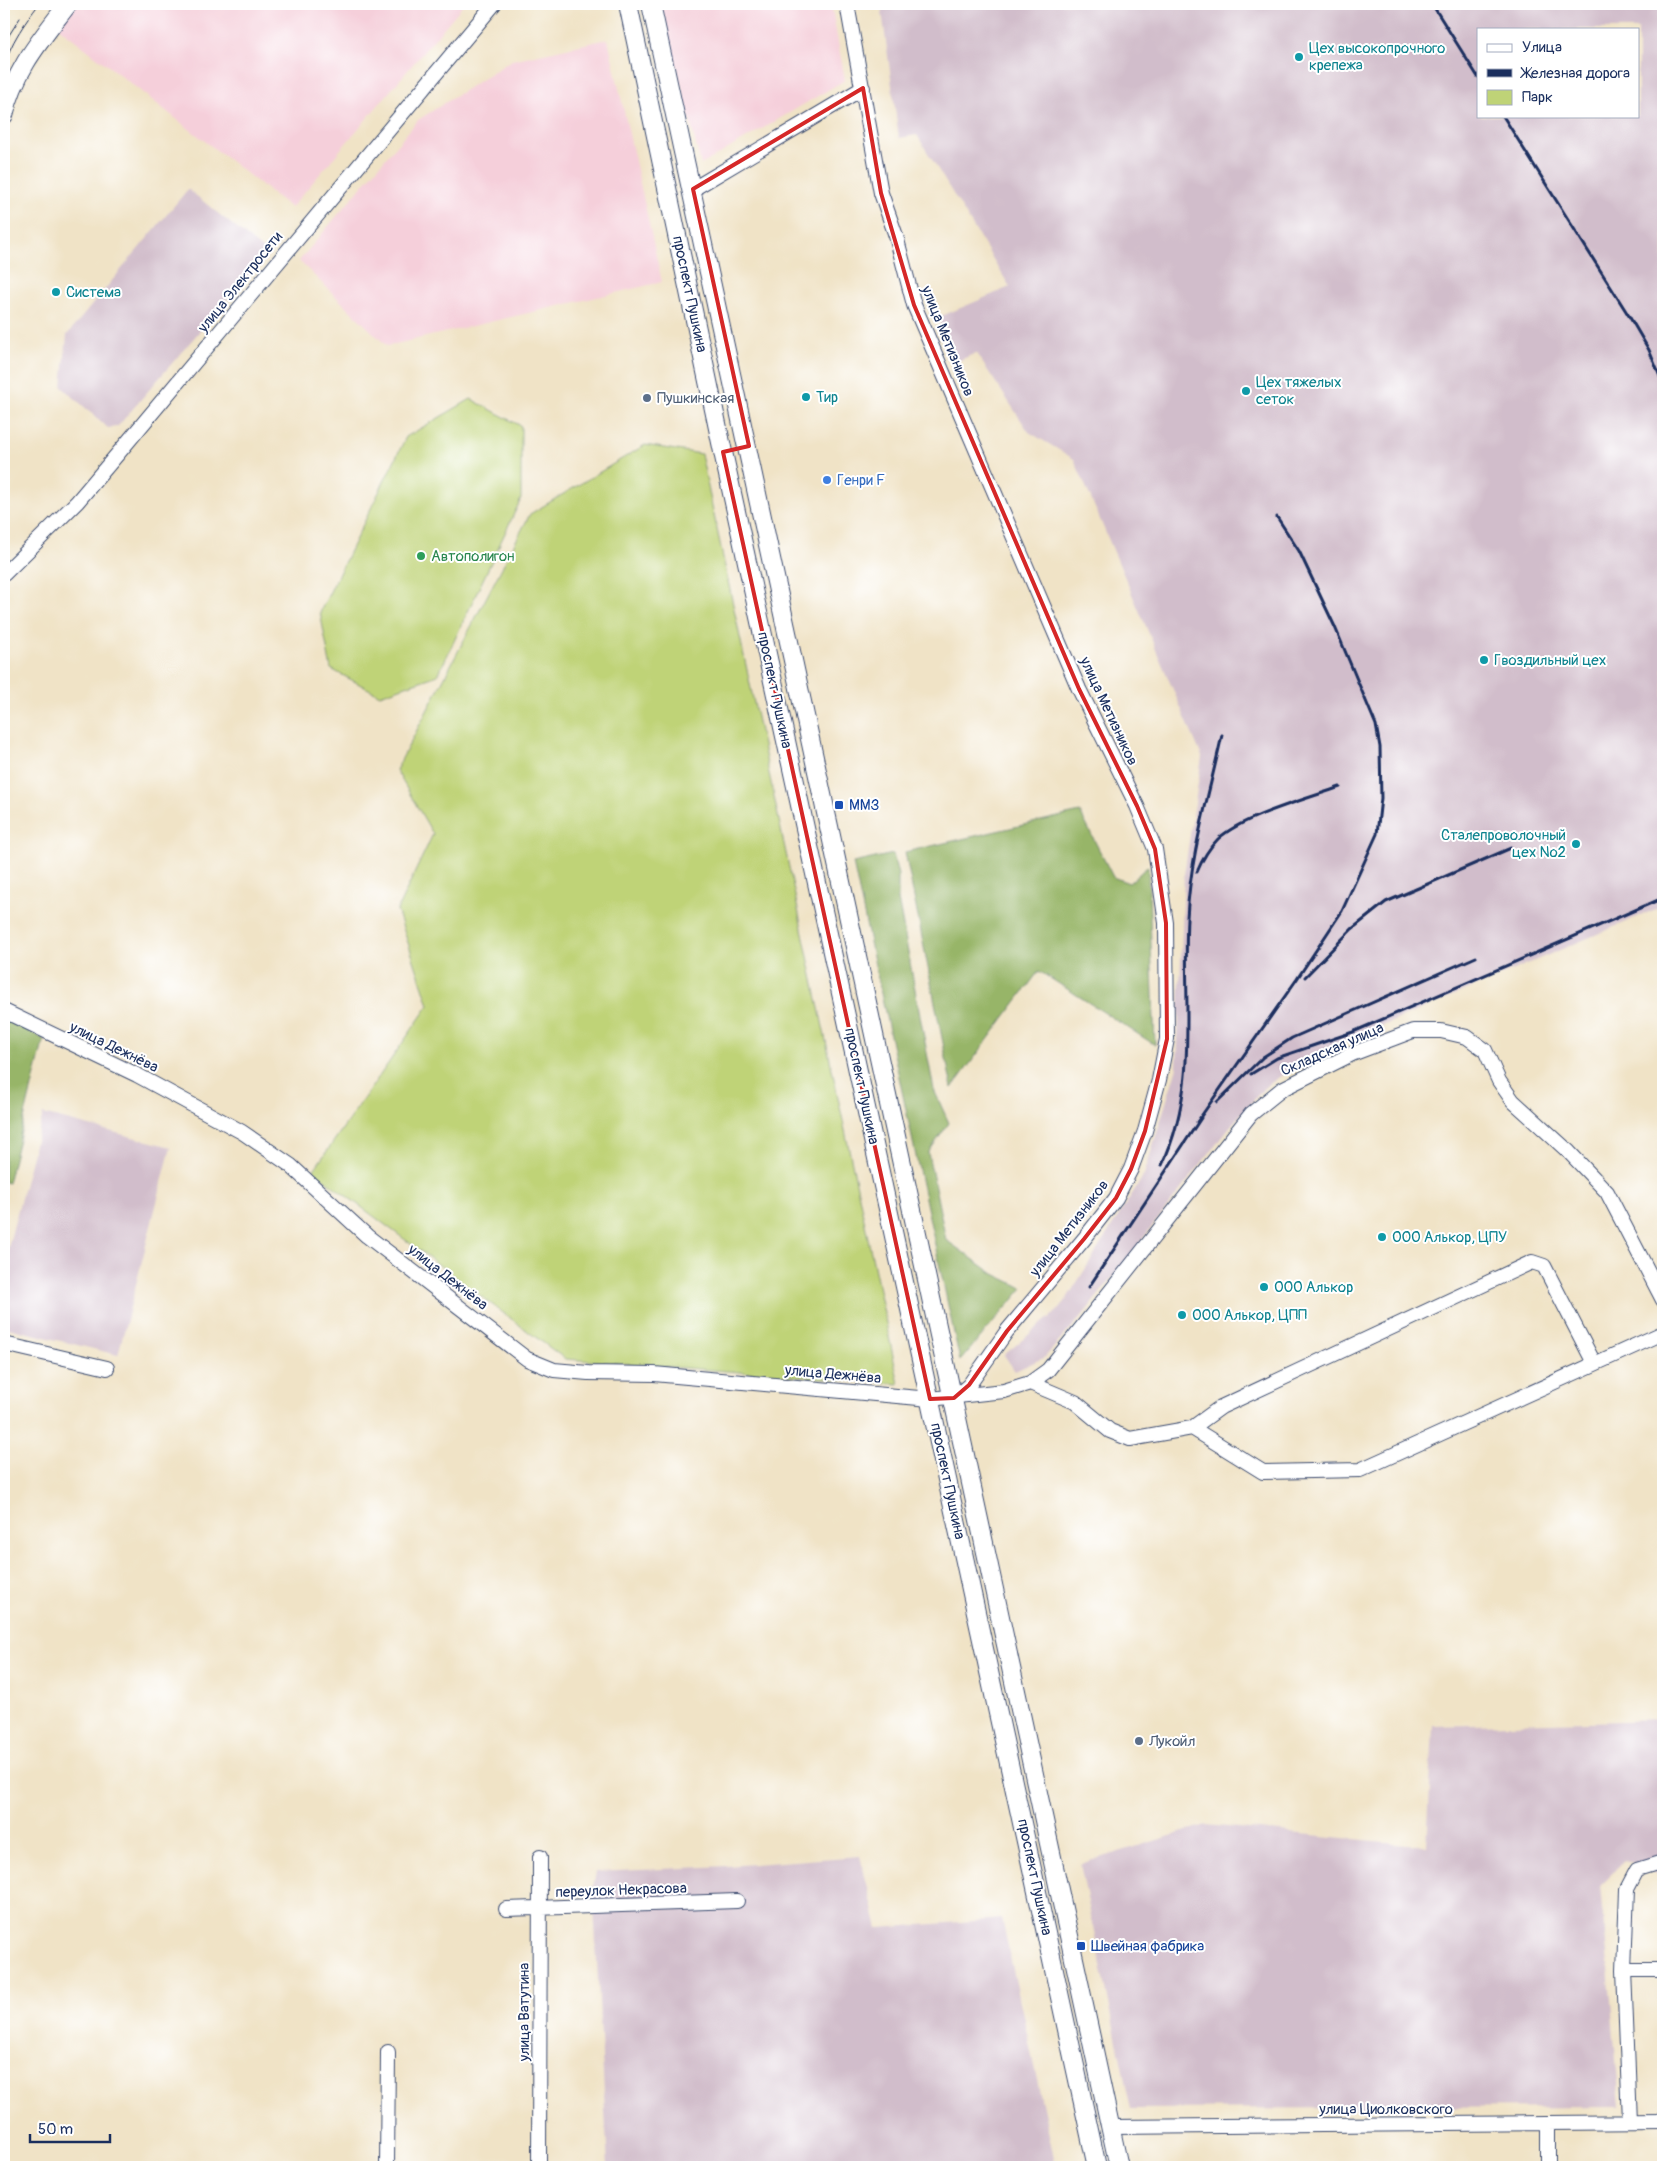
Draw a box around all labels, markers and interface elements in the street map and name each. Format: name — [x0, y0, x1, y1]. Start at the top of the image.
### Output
legend — [1477, 28, 1640, 118]
text: Улица — [1522, 38, 1562, 57]
place label: Цех высокопрочного крепежа — [1309, 39, 1445, 75]
marker: Цех высокопрочного крепежа — [1293, 51, 1305, 63]
text: Железная дорога — [1520, 64, 1630, 83]
text: Парк — [1522, 88, 1553, 107]
street label: улица Электросети — [193, 228, 287, 337]
street label: проспект Пушкина — [668, 234, 711, 354]
street label: улица Метизников — [916, 282, 978, 399]
place label: Система — [66, 283, 121, 302]
marker: Система — [50, 286, 62, 298]
place label: Цех тяжелых сеток — [1256, 373, 1341, 409]
marker: Цех тяжелых сеток — [1240, 385, 1252, 397]
place label: Тир — [816, 388, 838, 407]
place label: Пушкинская — [657, 389, 734, 408]
marker: Тир — [800, 391, 812, 403]
marker: Пушкинская — [641, 392, 653, 404]
place label: Генри F — [837, 471, 885, 490]
marker: Генри F — [821, 474, 833, 486]
place label: Автополигон — [431, 547, 515, 566]
marker: Автополигон — [415, 550, 427, 562]
street label: проспект Пушкина — [753, 630, 796, 750]
place label: Гвоздильный цех — [1494, 651, 1606, 670]
street label: улица Метизников — [1075, 653, 1142, 769]
marker: Гвоздильный цех — [1478, 654, 1490, 666]
place label: ММЗ — [849, 796, 880, 815]
marker: ММЗ — [833, 799, 845, 811]
place label: Сталепроволочный цех №2 — [1441, 826, 1566, 862]
marker: Сталепроволочный цех №2 — [1570, 838, 1582, 850]
street label: улица Дежнёва — [65, 1017, 161, 1077]
street label: Складская улица — [1278, 1018, 1387, 1081]
street label: проспект Пушкина — [840, 1026, 883, 1146]
street label: улица Метизников — [1025, 1176, 1113, 1281]
place label: ООО Алькор, ЦПУ — [1392, 1228, 1507, 1247]
marker: ООО Алькор, ЦПУ — [1376, 1231, 1388, 1243]
street label: улица Дежнёва — [403, 1240, 492, 1315]
place label: ООО Алькор — [1274, 1278, 1353, 1297]
marker: ООО Алькор — [1258, 1281, 1270, 1293]
place label: ООО Алькор, ЦПП — [1192, 1306, 1307, 1325]
marker: ООО Алькор, ЦПП — [1176, 1309, 1188, 1321]
street label: улица Дежнёва — [783, 1361, 882, 1388]
street label: проспект Пушкина — [926, 1421, 969, 1541]
place label: Лукойл — [1148, 1732, 1195, 1751]
marker: Лукойл — [1133, 1735, 1145, 1747]
street label: проспект Пушкина — [1013, 1817, 1056, 1937]
street label: переулок Некрасова — [555, 1879, 687, 1902]
place label: Швейная фабрика — [1091, 1937, 1204, 1956]
marker: Швейная фабрика — [1075, 1940, 1087, 1952]
street label: улица Ватутина — [515, 1963, 534, 2062]
street label: улица Циолковского — [1318, 2100, 1453, 2119]
scale bar — [30, 2111, 110, 2143]
text: 50 m — [38, 2120, 73, 2139]

